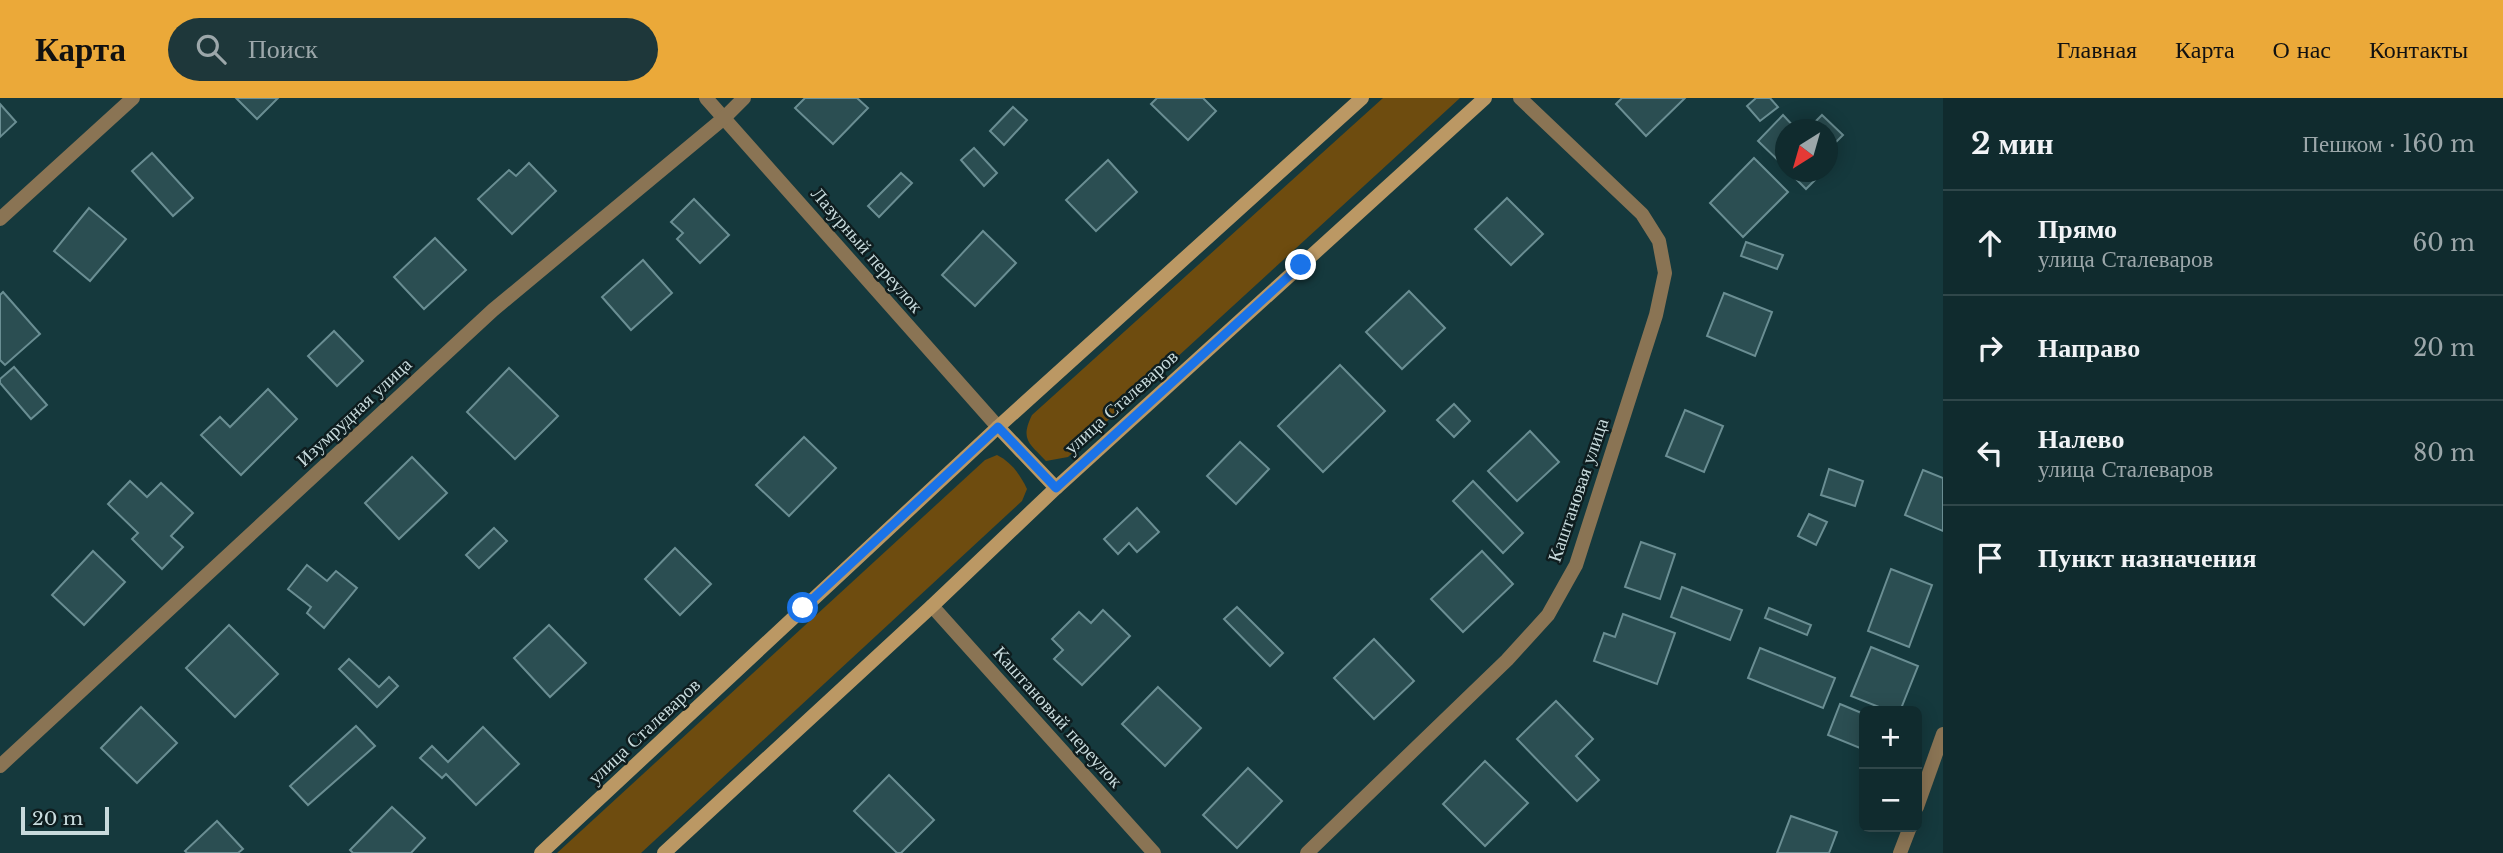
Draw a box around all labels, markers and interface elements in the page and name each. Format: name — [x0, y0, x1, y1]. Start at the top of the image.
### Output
search box — [168, 18, 658, 81]
text: Карта — [35, 29, 126, 70]
icon: search — [192, 30, 230, 68]
text: Поиск — [248, 33, 318, 65]
text: Главная — [2057, 35, 2137, 64]
text: Карта — [2175, 35, 2235, 64]
text: О нас — [2273, 35, 2331, 64]
text: Контакты — [2369, 35, 2468, 64]
north arrow — [1775, 119, 1838, 182]
text: 2 мин — [1971, 125, 2054, 162]
text: Пешком · 160 m — [2302, 130, 2475, 158]
street label: Лазурный переулок — [806, 182, 928, 318]
text: Прямо — [2038, 213, 2117, 245]
icon: ahead — [1971, 224, 2009, 262]
text: 60 m — [2413, 229, 2475, 257]
text: улица Сталеваров — [2038, 245, 2214, 273]
route end — [1285, 249, 1316, 280]
icon: right — [1971, 329, 2009, 367]
text: Направо — [2038, 332, 2140, 364]
text: 20 m — [2413, 334, 2475, 362]
street label: улица Сталеваров — [1059, 345, 1183, 459]
street label: Изумрудная улица — [292, 352, 417, 471]
street label: Каштановая улица — [1543, 415, 1614, 565]
text: Налево — [2038, 423, 2124, 455]
icon: left — [1971, 434, 2009, 472]
text: 80 m — [2413, 439, 2475, 467]
text: улица Сталеваров — [2038, 455, 2214, 483]
icon: arrive — [1971, 539, 2009, 577]
text: Пункт назначения — [2038, 542, 2256, 574]
route start — [787, 592, 818, 623]
street label: Каштановый переулок — [988, 642, 1128, 793]
street label: улица Сталеваров — [583, 673, 705, 789]
map controls — [1859, 706, 1922, 832]
button: + — [1859, 706, 1922, 769]
button: − — [1859, 769, 1922, 832]
scale bar — [21, 804, 108, 836]
text: 20 m — [32, 807, 83, 830]

